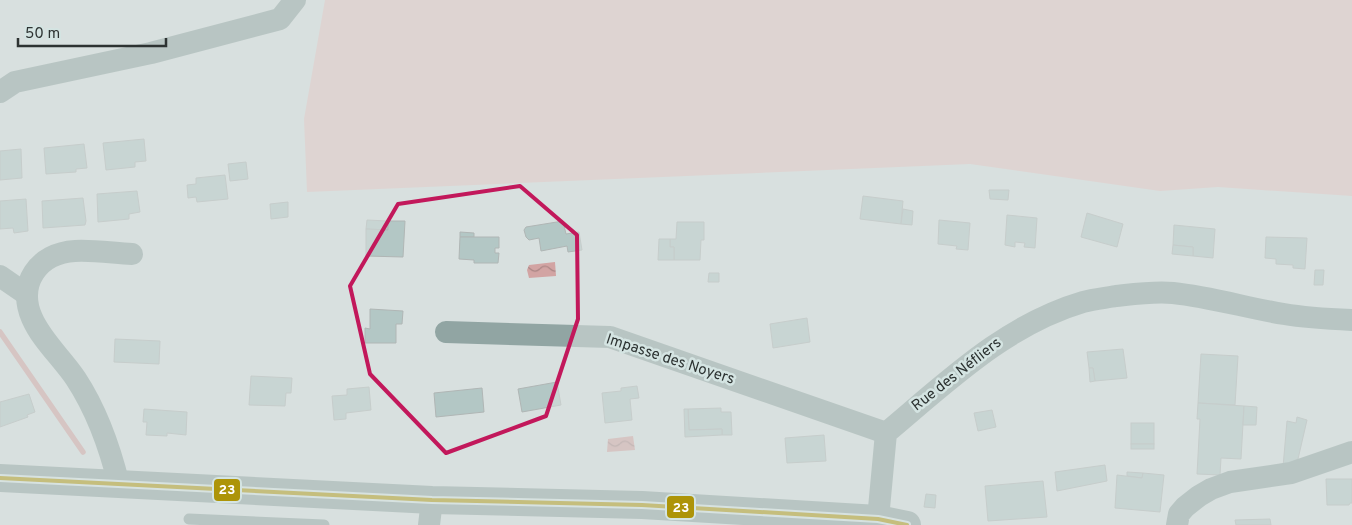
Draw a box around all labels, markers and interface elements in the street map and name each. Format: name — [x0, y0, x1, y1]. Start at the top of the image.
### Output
scale bar — [18, 15, 165, 47]
text: 50 m — [25, 25, 60, 44]
street label: Impasse des Noyers — [603, 330, 737, 390]
street label: Rue des Néfliers — [908, 334, 1006, 416]
line badge: 23 — [213, 478, 241, 502]
text: 23 — [219, 482, 235, 499]
line badge: 23 — [666, 495, 695, 519]
text: 23 — [673, 500, 689, 517]

